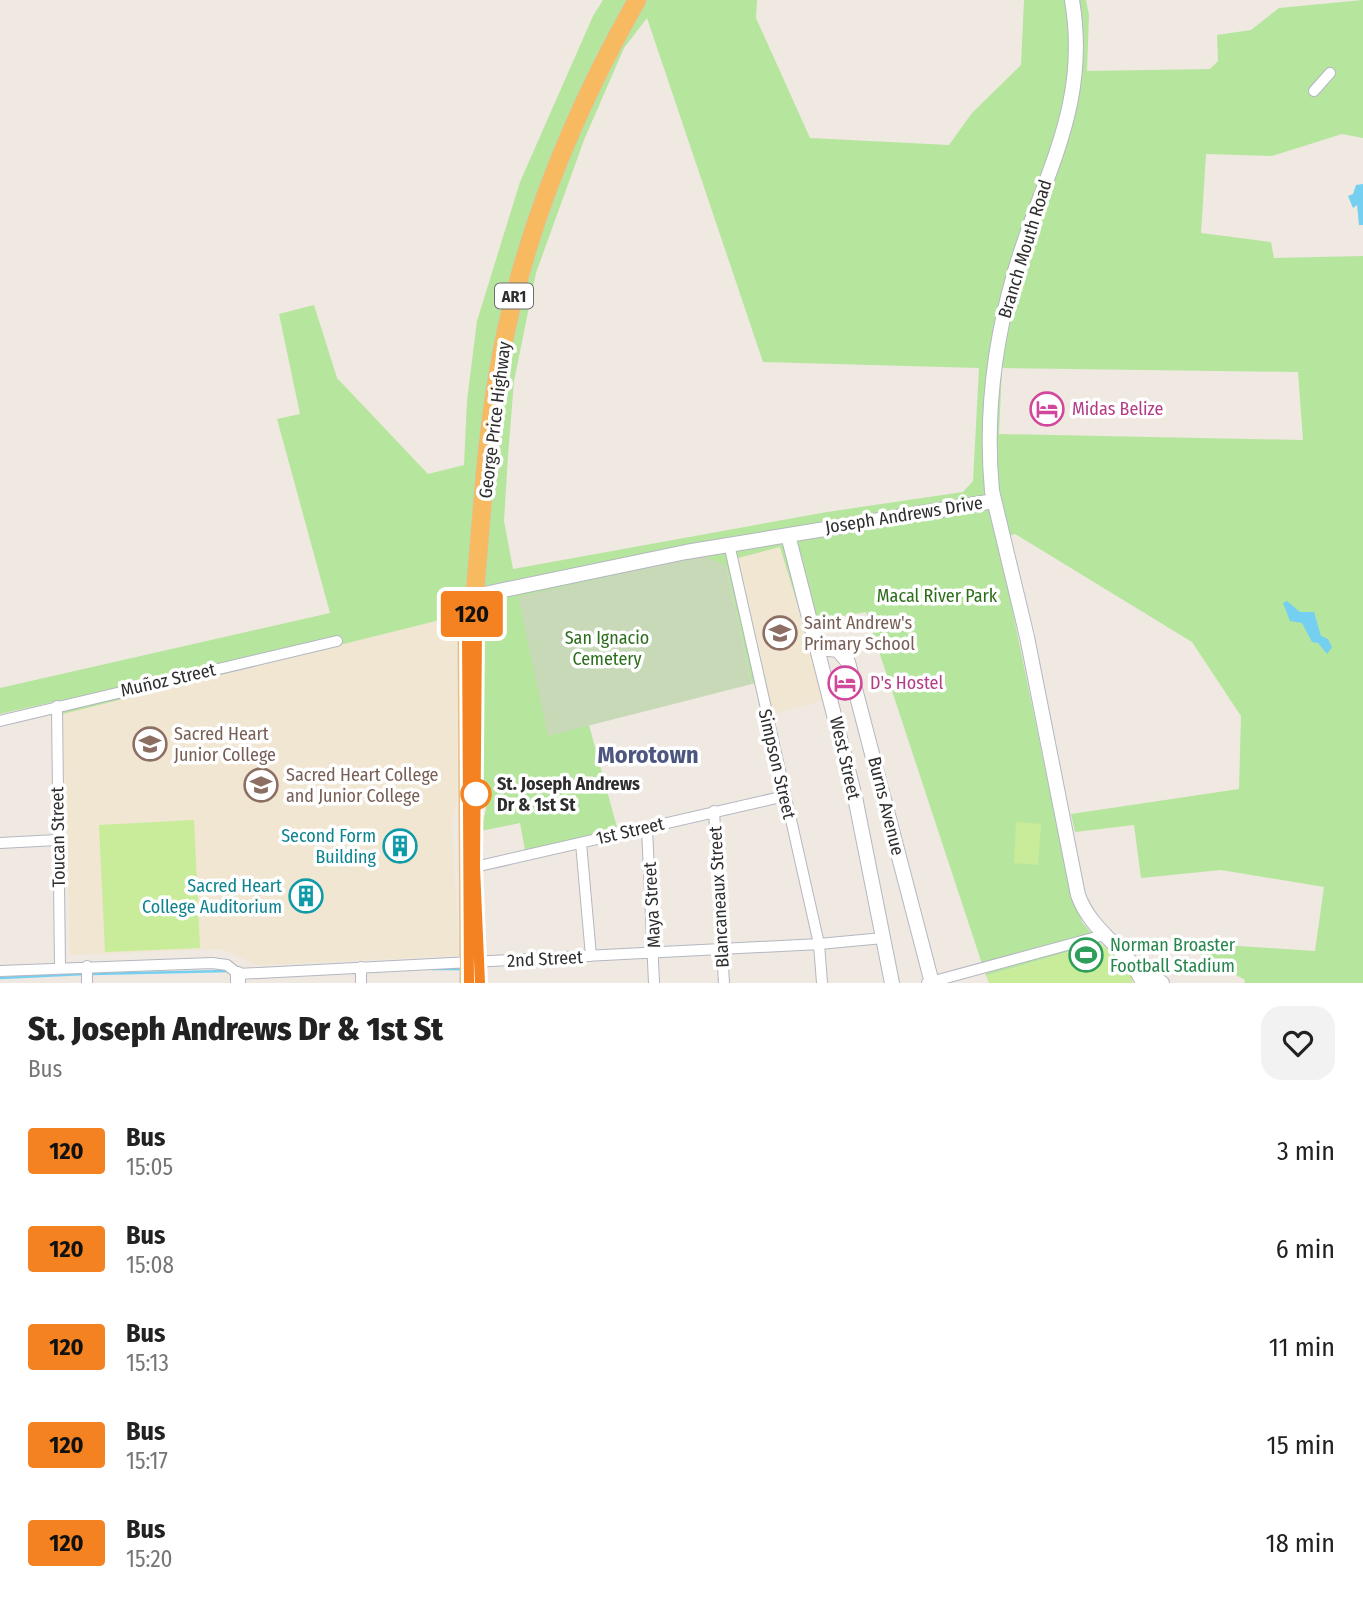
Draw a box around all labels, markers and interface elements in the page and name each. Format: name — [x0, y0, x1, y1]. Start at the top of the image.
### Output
street label: Branch Mouth Road — [993, 177, 1057, 321]
road number: AR1 — [495, 284, 533, 308]
street label: George Price Highway — [474, 340, 516, 500]
hotel icon: Midas Belize — [1028, 390, 1066, 428]
place label: Midas Belize — [1072, 398, 1164, 420]
street label: Joseph Andrews Drive — [824, 492, 985, 538]
park label: Macal River Park — [877, 585, 998, 607]
line badge: 120 — [432, 591, 512, 637]
text: 120 — [455, 600, 489, 628]
place label: Saint Andrew's Primary School — [804, 612, 915, 655]
school or university icon: Saint Andrew's Primary School — [761, 614, 799, 652]
park label: San Ignacio Cemetery — [565, 627, 649, 670]
street label: Muñoz Street — [118, 658, 218, 702]
hotel icon: D's Hostel — [826, 664, 864, 702]
place label: D's Hostel — [870, 672, 943, 694]
street label: Simpson Street — [754, 707, 800, 821]
street label: West Street — [825, 714, 865, 802]
place label: Sacred Heart Junior College — [174, 723, 276, 766]
school or university icon: Sacred Heart Junior College — [131, 725, 169, 763]
district label: Morotown — [598, 741, 698, 769]
street label: Burns Avenue — [863, 754, 909, 858]
place label: Sacred Heart College and Junior College — [286, 764, 439, 807]
school or university icon: Sacred Heart College and Junior College — [242, 766, 280, 804]
place label: St. Joseph Andrews Dr & 1st St — [497, 773, 640, 816]
marker: St. Joseph Andrews Dr & 1st St — [461, 779, 491, 809]
street label: Toucan Street — [46, 786, 70, 887]
street label: 1st Street — [594, 812, 666, 849]
place label: Second Form Building — [281, 825, 377, 868]
street label: Blancaneaux Street — [704, 825, 734, 968]
building icon: Second Form Building — [381, 827, 419, 865]
street label: Maya Street — [639, 861, 665, 949]
place label: Sacred Heart College Auditorium — [142, 875, 282, 918]
building icon: Sacred Heart College Auditorium — [287, 877, 325, 915]
place label: Norman Broaster Football Stadium — [1110, 934, 1236, 977]
sports icon: Norman Broaster Football Stadium — [1067, 936, 1105, 974]
street label: 2nd Street — [507, 946, 583, 972]
button: heart — [1261, 1006, 1335, 1080]
text: St. Joseph Andrews Dr & 1st St — [28, 1009, 443, 1049]
text: Bus — [28, 1055, 62, 1083]
text: Bus — [126, 1122, 165, 1153]
text: 3 min — [1277, 1136, 1335, 1167]
text: 120 — [49, 1137, 84, 1165]
text: 15:05 — [126, 1153, 173, 1181]
text: Bus — [126, 1220, 165, 1251]
text: 6 min — [1276, 1234, 1335, 1265]
text: 120 — [49, 1235, 84, 1263]
text: 15:08 — [126, 1251, 174, 1279]
text: Bus — [126, 1318, 165, 1349]
text: 11 min — [1269, 1332, 1335, 1363]
text: 120 — [49, 1333, 84, 1361]
text: 15:13 — [126, 1349, 169, 1377]
text: Bus — [126, 1416, 165, 1447]
text: 15 min — [1267, 1430, 1335, 1461]
text: 120 — [49, 1431, 84, 1459]
text: 15:17 — [126, 1447, 168, 1475]
text: Bus — [126, 1514, 165, 1545]
text: 18 min — [1266, 1528, 1335, 1559]
text: 120 — [49, 1529, 84, 1557]
text: 15:20 — [126, 1545, 173, 1573]

